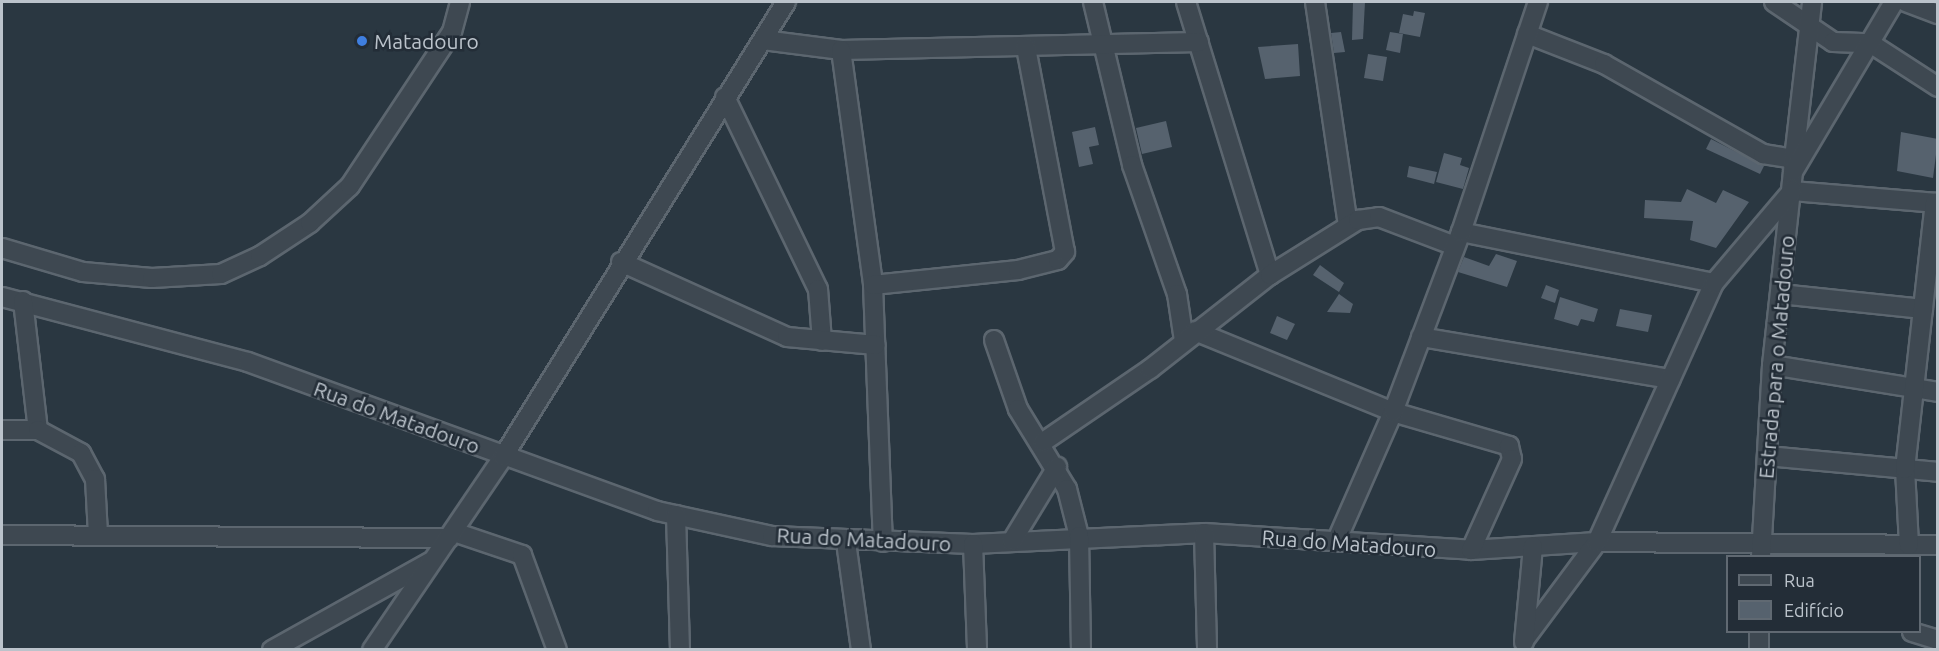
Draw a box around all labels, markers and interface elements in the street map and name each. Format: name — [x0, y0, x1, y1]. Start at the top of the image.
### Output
place label: Matadouro — [374, 28, 479, 54]
marker: Matadouro — [355, 34, 369, 48]
street label: Estrada para o Matadouro — [1753, 234, 1799, 480]
street label: Rua do Matadouro — [311, 375, 483, 459]
street label: Rua do Matadouro — [776, 522, 952, 556]
street label: Rua do Matadouro — [1261, 524, 1437, 562]
legend — [1726, 555, 1921, 633]
text: Rua — [1784, 570, 1815, 590]
text: Edifício — [1784, 600, 1844, 620]

